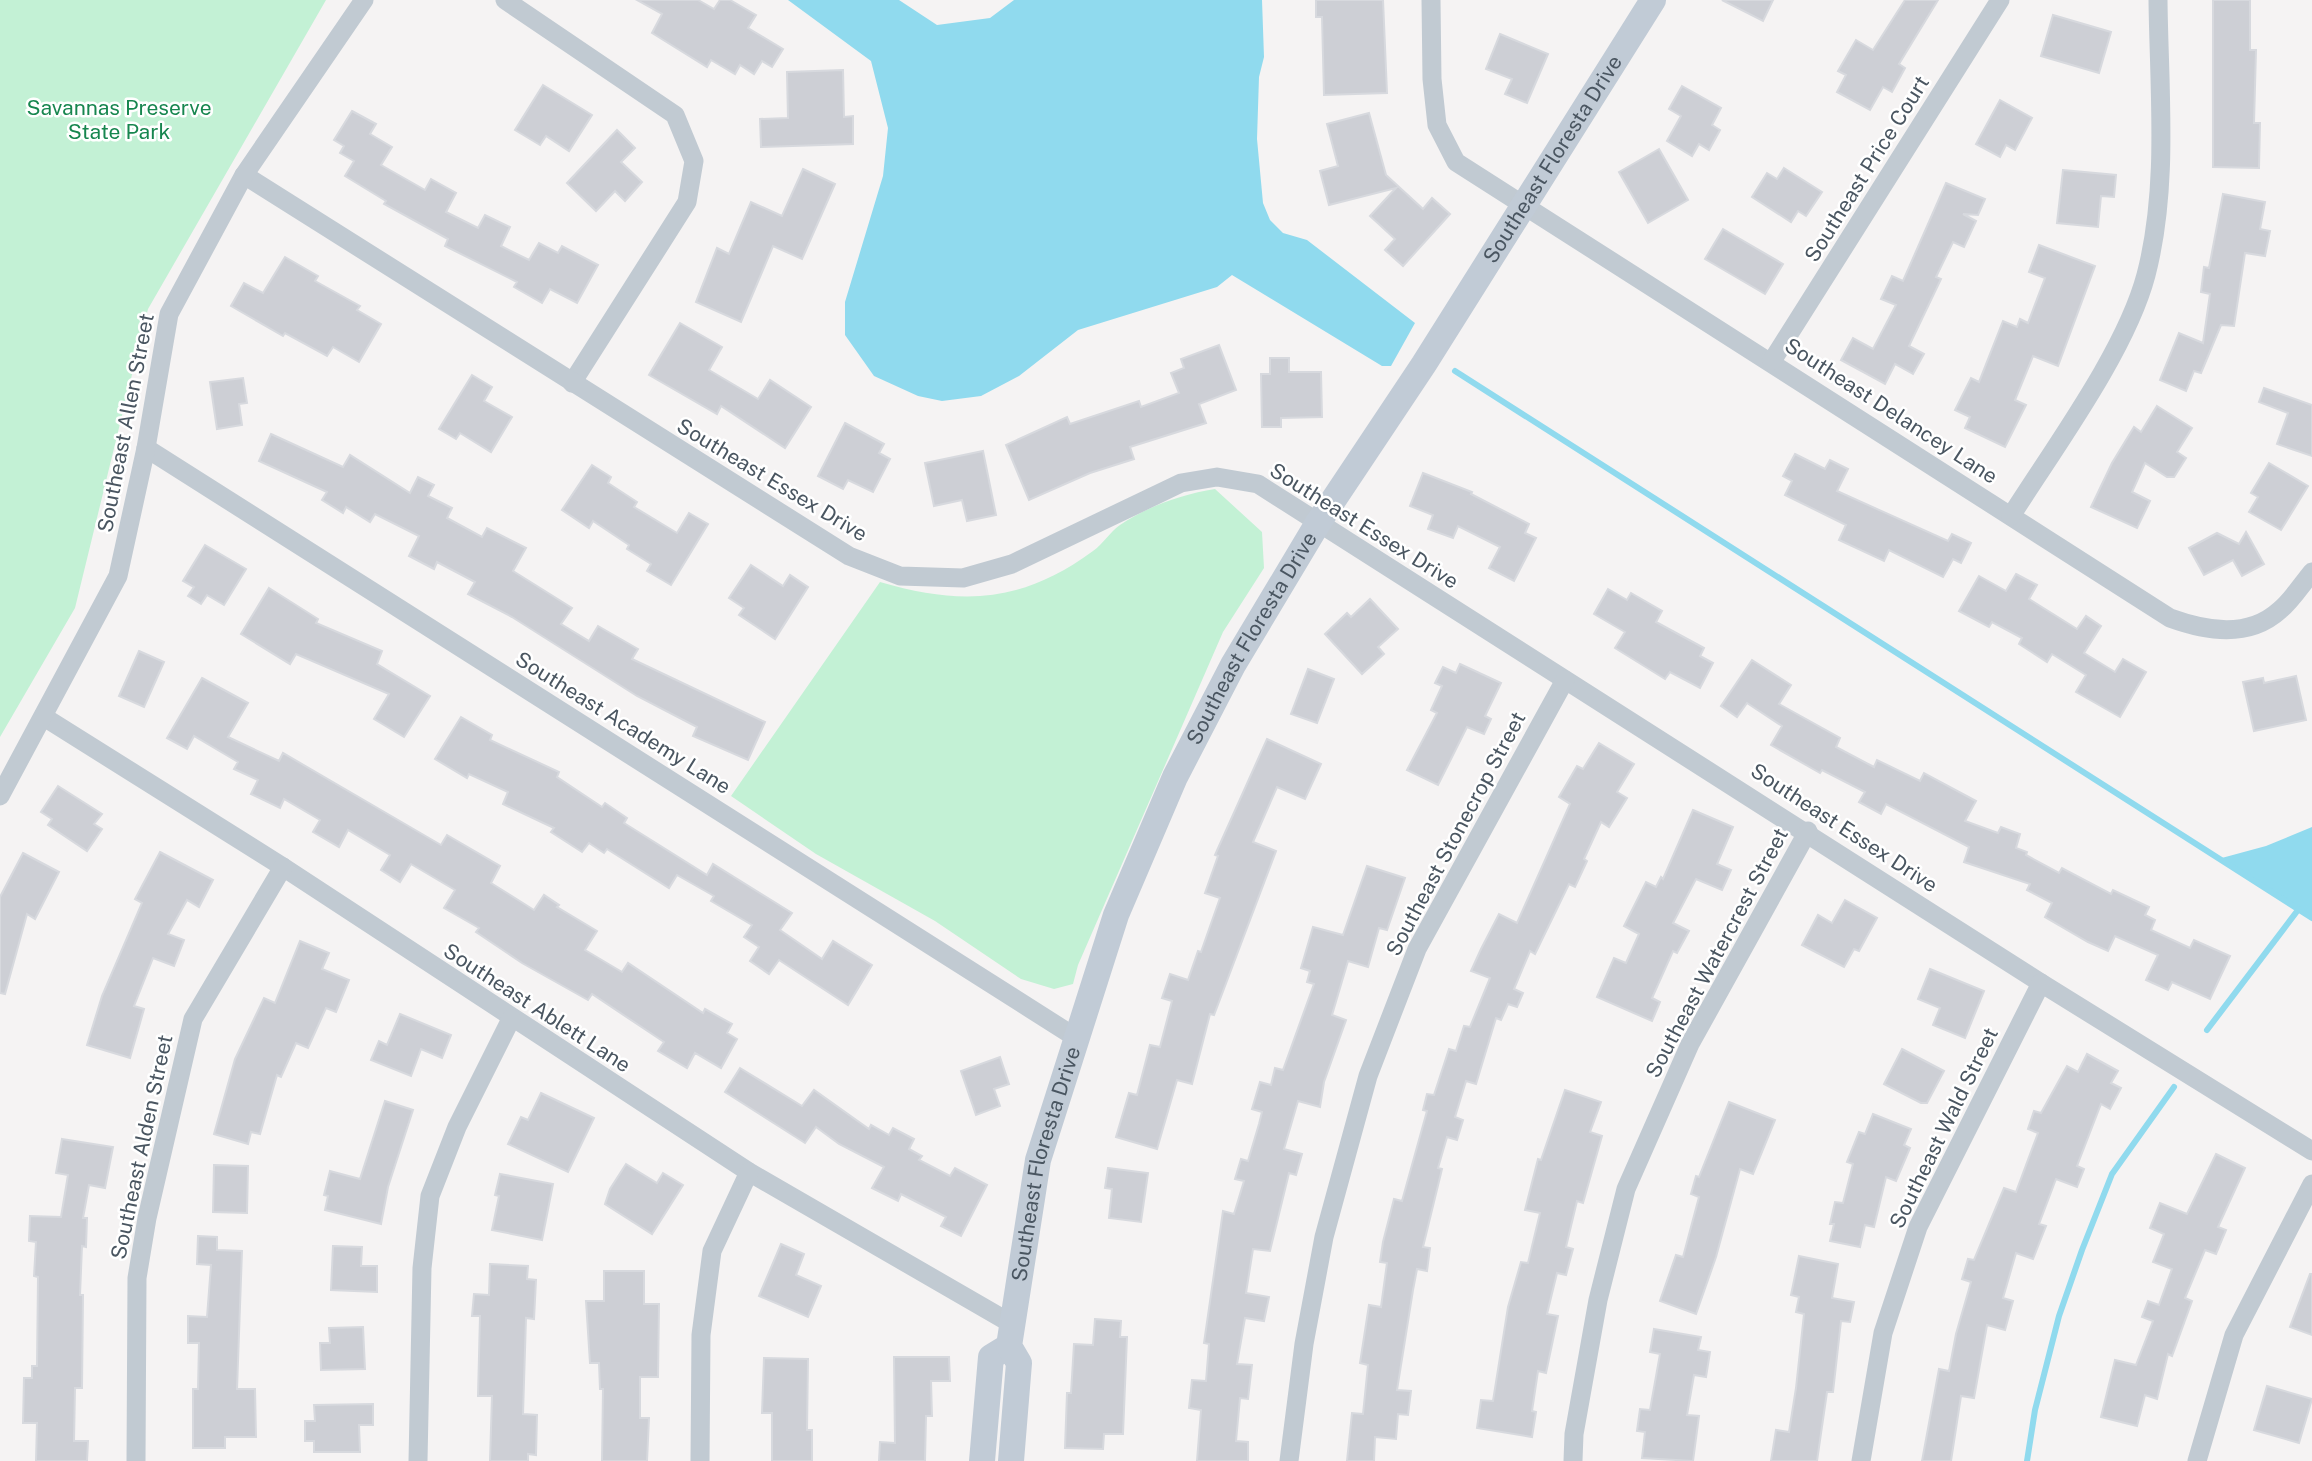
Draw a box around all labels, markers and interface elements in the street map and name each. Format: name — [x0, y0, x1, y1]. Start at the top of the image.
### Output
street label: Southeast Floresta Drive — [1478, 50, 1627, 268]
street label: Southeast Price Court — [1799, 71, 1934, 267]
park label: Savannas Preserve State Park — [26, 95, 212, 144]
street label: Southeast Allen Street — [92, 311, 159, 535]
street label: Southeast Delancey Lane — [1780, 332, 2002, 489]
street label: Southeast Essex Drive — [673, 413, 872, 546]
street label: Southeast Essex Drive — [1265, 457, 1463, 594]
street label: Southeast Floresta Drive — [1181, 527, 1322, 749]
street label: Southeast Academy Lane — [511, 646, 735, 799]
street label: Southeast Stonecrop Street — [1381, 707, 1531, 960]
street label: Southeast Essex Drive — [1746, 758, 1942, 897]
street label: Southeast Watercrest Street — [1640, 824, 1793, 1082]
street label: Southeast Ablett Lane — [439, 938, 635, 1077]
street label: Southeast Wald Street — [1884, 1023, 2003, 1232]
street label: Southeast Alden Street — [105, 1032, 178, 1262]
street label: Southeast Floresta Drive — [1006, 1043, 1085, 1283]

